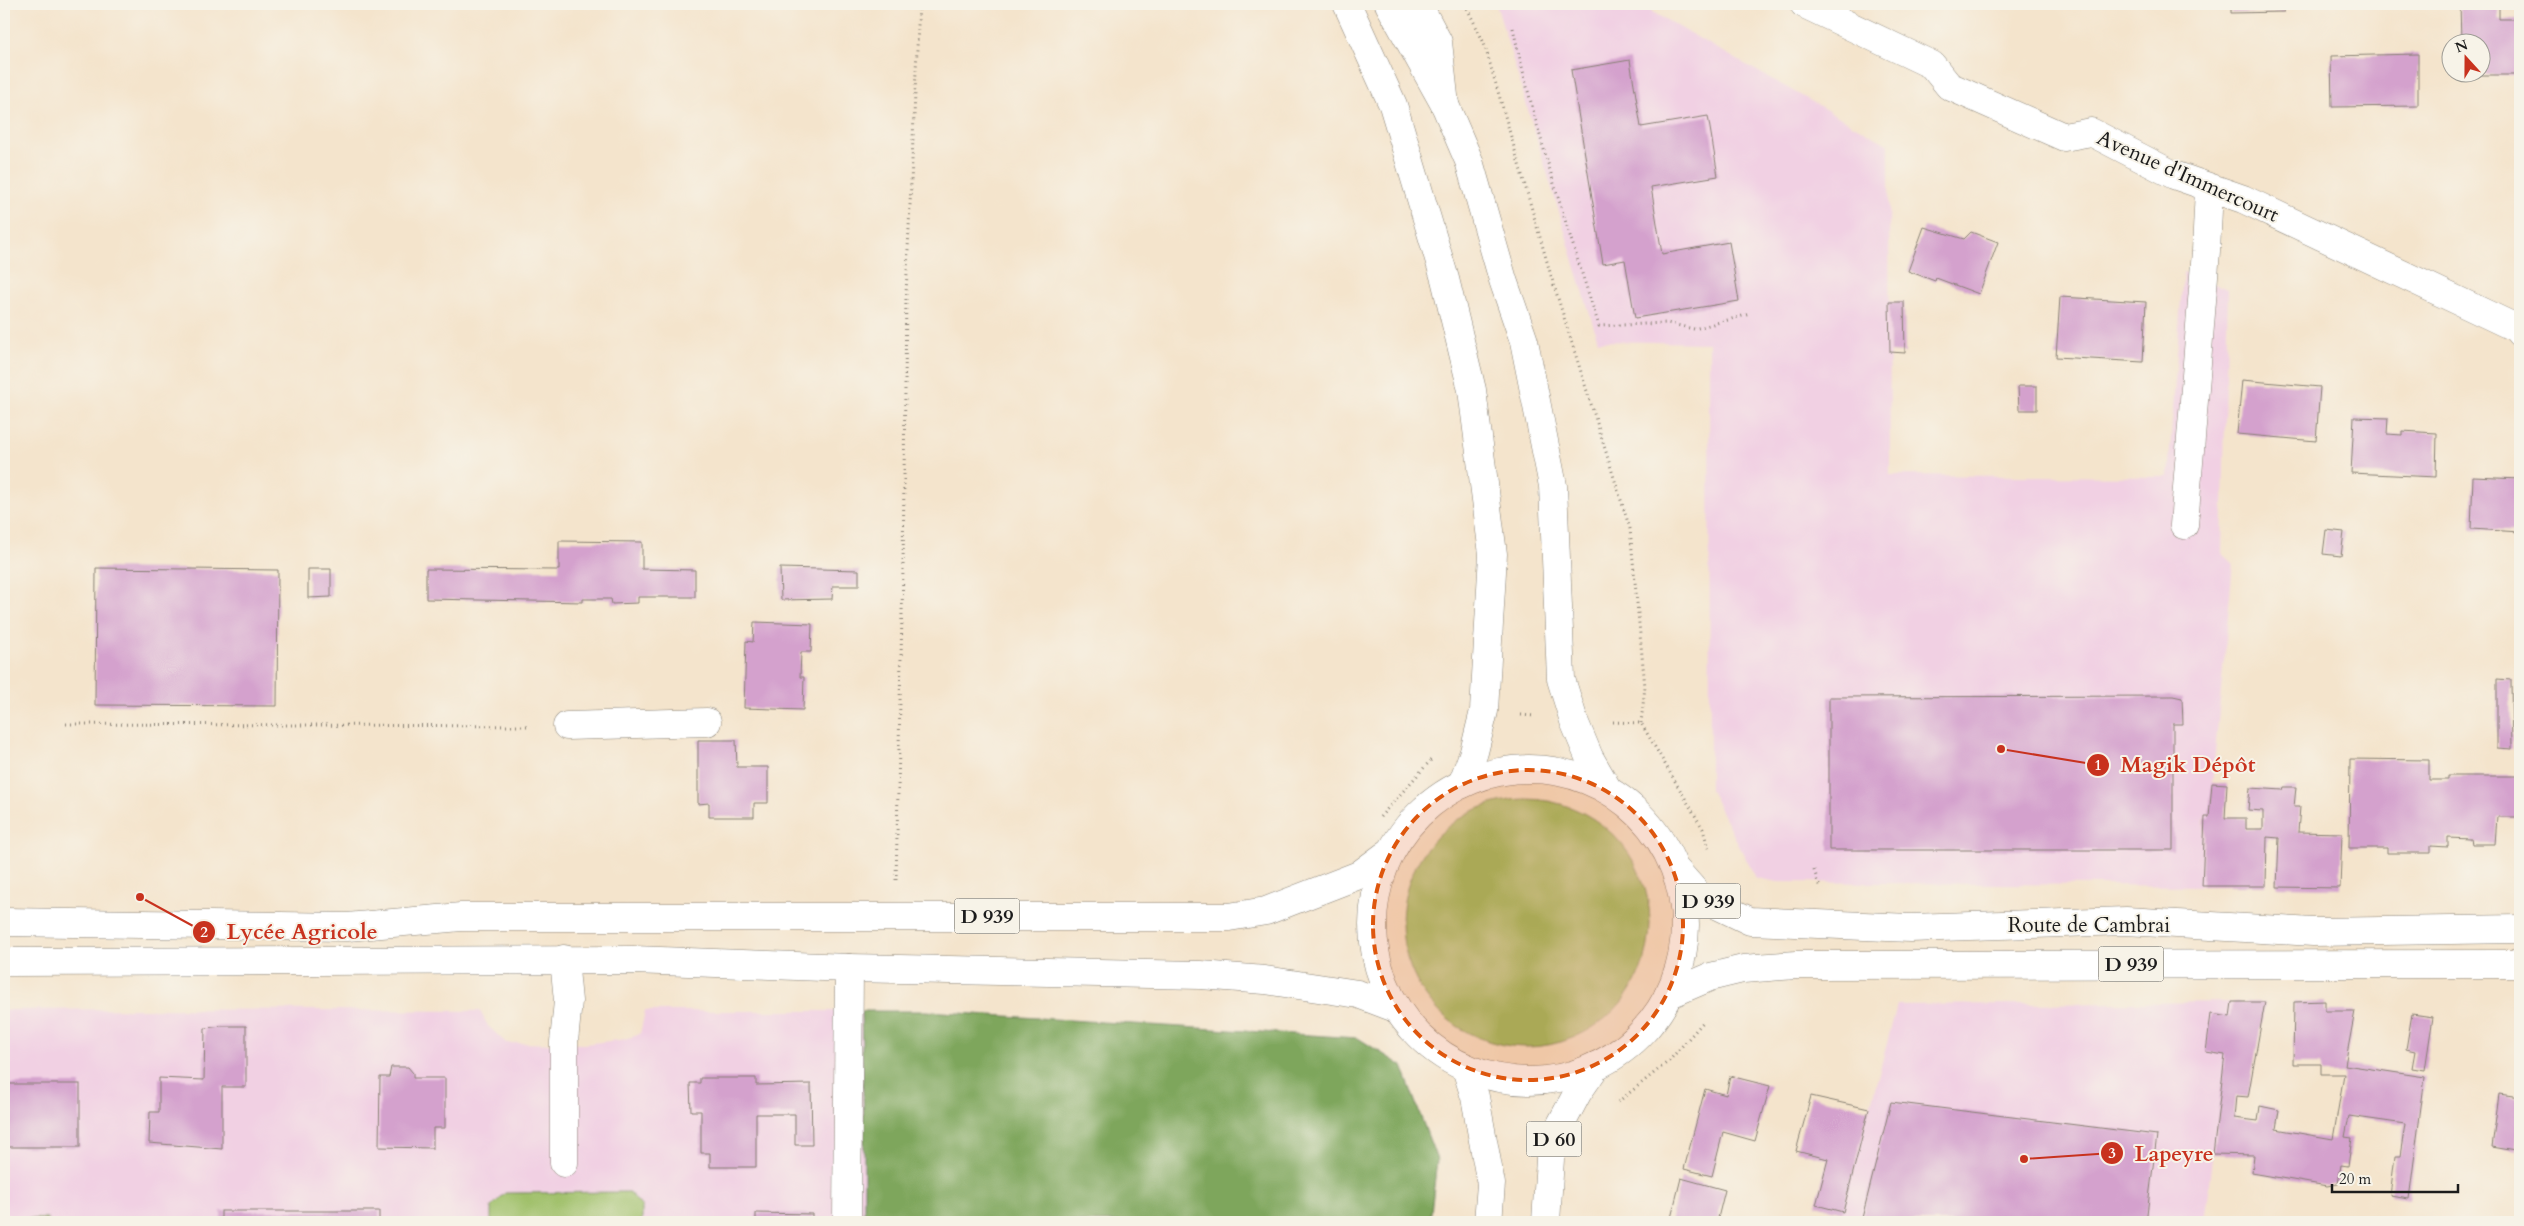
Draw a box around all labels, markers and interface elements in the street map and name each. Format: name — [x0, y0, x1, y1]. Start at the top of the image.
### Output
north arrow — [2442, 32, 2492, 82]
text: N — [2452, 35, 2471, 57]
street label: Avenue d'Immercourt — [2092, 123, 2284, 230]
callout: Magik Dépôt — [2086, 746, 2266, 783]
text: Magik Dépôt — [2121, 750, 2256, 780]
text: 1 — [2094, 755, 2102, 775]
road number: D 939 — [1676, 884, 1740, 918]
road number: D 939 — [954, 898, 1020, 934]
street label: Route de Cambrai — [2008, 911, 2170, 940]
callout: Lycée Agricole — [191, 913, 388, 950]
text: Lycée Agricole — [226, 917, 378, 947]
text: 2 — [200, 922, 208, 942]
road number: D 939 — [2098, 946, 2164, 982]
road number: D 60 — [1526, 1122, 1582, 1156]
callout: Lapeyre — [2099, 1135, 2224, 1172]
text: Lapeyre — [2134, 1139, 2214, 1169]
text: 3 — [2108, 1143, 2116, 1163]
scale bar — [2332, 1161, 2458, 1193]
text: 20 m — [2339, 1169, 2371, 1189]

